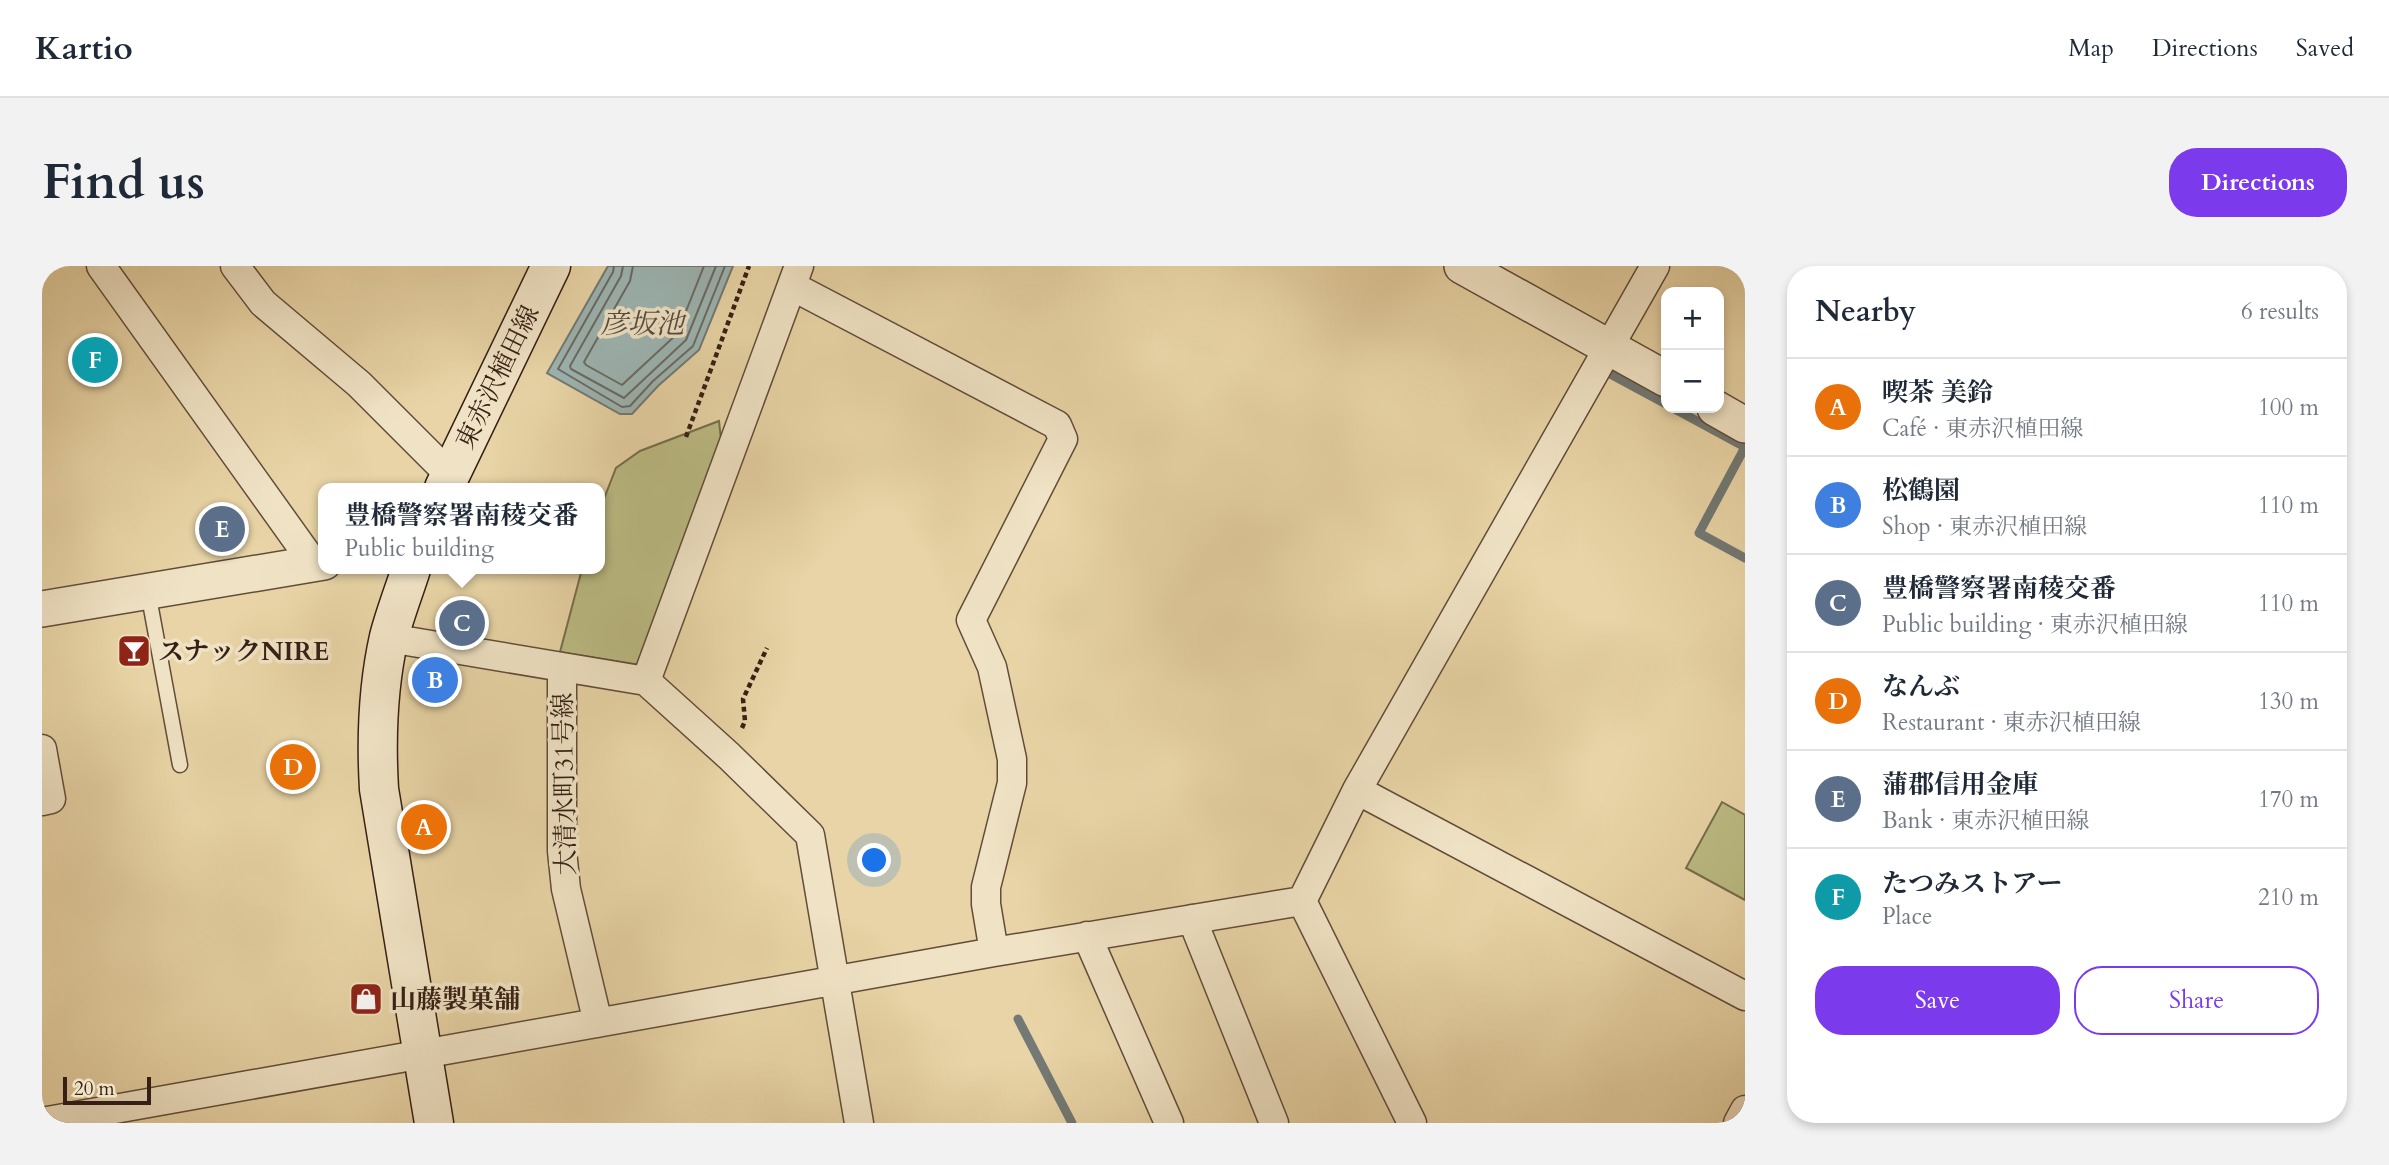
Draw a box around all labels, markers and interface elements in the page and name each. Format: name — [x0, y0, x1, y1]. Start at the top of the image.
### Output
text: Kartio — [35, 26, 133, 71]
text: Map — [2068, 32, 2114, 65]
text: Directions — [2152, 32, 2258, 65]
text: Saved — [2296, 32, 2354, 65]
button: Directions — [2169, 148, 2347, 217]
text: Find us — [42, 149, 205, 216]
map controls — [1661, 287, 1724, 413]
button: + — [1661, 287, 1724, 350]
text: Nearby — [1815, 291, 1916, 332]
text: 6 results — [2241, 296, 2319, 327]
street label: 東赤沢植田線 — [448, 299, 547, 455]
water label: 彦坂池 — [600, 305, 687, 343]
pin: F — [72, 334, 118, 386]
button: − — [1661, 350, 1724, 413]
text: 喫茶 美鈴 — [1882, 375, 1993, 410]
text: A — [1829, 392, 1847, 423]
text: 100 m — [2258, 392, 2319, 423]
text: Café · 東赤沢植田線 — [1882, 413, 2083, 444]
text: 松鶴園 — [1882, 473, 1960, 508]
popup — [318, 483, 605, 574]
text: B — [1830, 490, 1846, 521]
text: 110 m — [2258, 490, 2319, 521]
text: 豊橋警察署南稜交番 — [344, 498, 579, 533]
pin: E — [199, 503, 245, 555]
text: Shop · 東赤沢植田線 — [1882, 511, 2087, 542]
text: Public building — [344, 533, 494, 564]
text: 豊橋警察署南稜交番 — [1882, 571, 2116, 606]
text: C — [1829, 588, 1847, 619]
text: 110 m — [2258, 588, 2319, 619]
pin: C — [439, 597, 485, 649]
text: Public building · 東赤沢植田線 — [1882, 609, 2188, 640]
bar icon: スナックNIRE — [115, 632, 153, 670]
place label: スナックNIRE — [158, 634, 329, 669]
pin: B — [412, 654, 458, 706]
text: なんぶ — [1882, 669, 1960, 704]
text: D — [1828, 686, 1848, 717]
text: 130 m — [2258, 686, 2319, 717]
street label: 大清水町31号線 — [545, 692, 584, 876]
text: Restaurant · 東赤沢植田線 — [1882, 707, 2141, 738]
pin: D — [270, 741, 316, 793]
text: 蒲郡信用金庫 — [1882, 767, 2038, 802]
text: E — [1831, 784, 1845, 815]
text: 170 m — [2258, 784, 2319, 815]
pin: A — [401, 801, 447, 853]
text: Bank · 東赤沢植田線 — [1882, 805, 2089, 836]
your location — [857, 843, 891, 877]
text: たつみストアー — [1882, 866, 2062, 901]
text: F — [1831, 882, 1845, 913]
text: 210 m — [2258, 882, 2319, 913]
text: Place — [1882, 901, 1932, 932]
button: Save — [1815, 966, 2060, 1035]
button: Share — [2074, 966, 2319, 1035]
shop icon: 山藤製菓舗 — [347, 980, 385, 1018]
place label: 山藤製菓舗 — [390, 982, 520, 1017]
scale bar — [63, 1074, 150, 1106]
text: 20 m — [74, 1076, 115, 1102]

